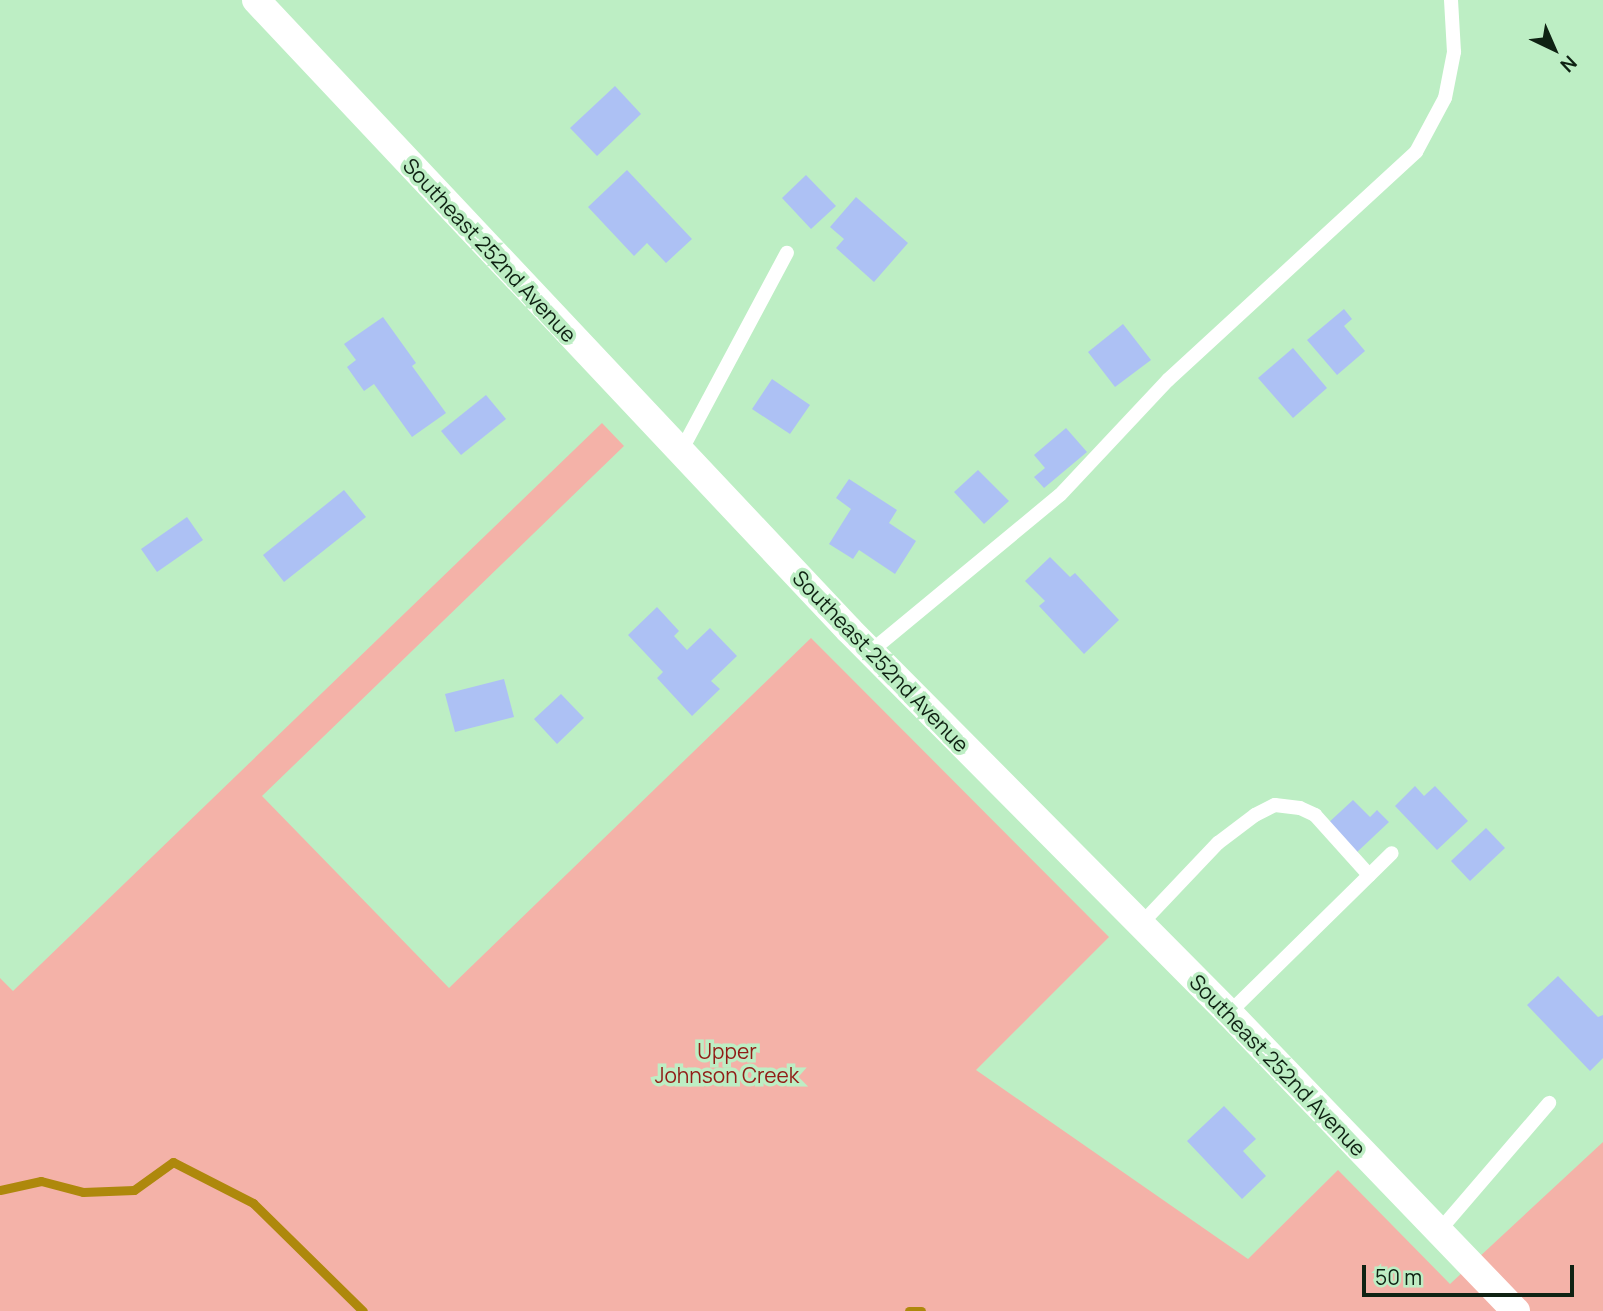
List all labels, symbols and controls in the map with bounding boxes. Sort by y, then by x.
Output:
north arrow [1519,14,1589,84]
text: N [1555,50,1583,78]
street label: Southeast 252nd Avenue [398,153,582,347]
street label: Southeast 252nd Avenue [788,565,974,757]
street label: Southeast 252nd Avenue [1185,969,1371,1161]
park label: Upper Johnson Creek [655,1038,799,1088]
scale bar [1365,1252,1577,1296]
text: 50 m [1375,1263,1422,1291]

